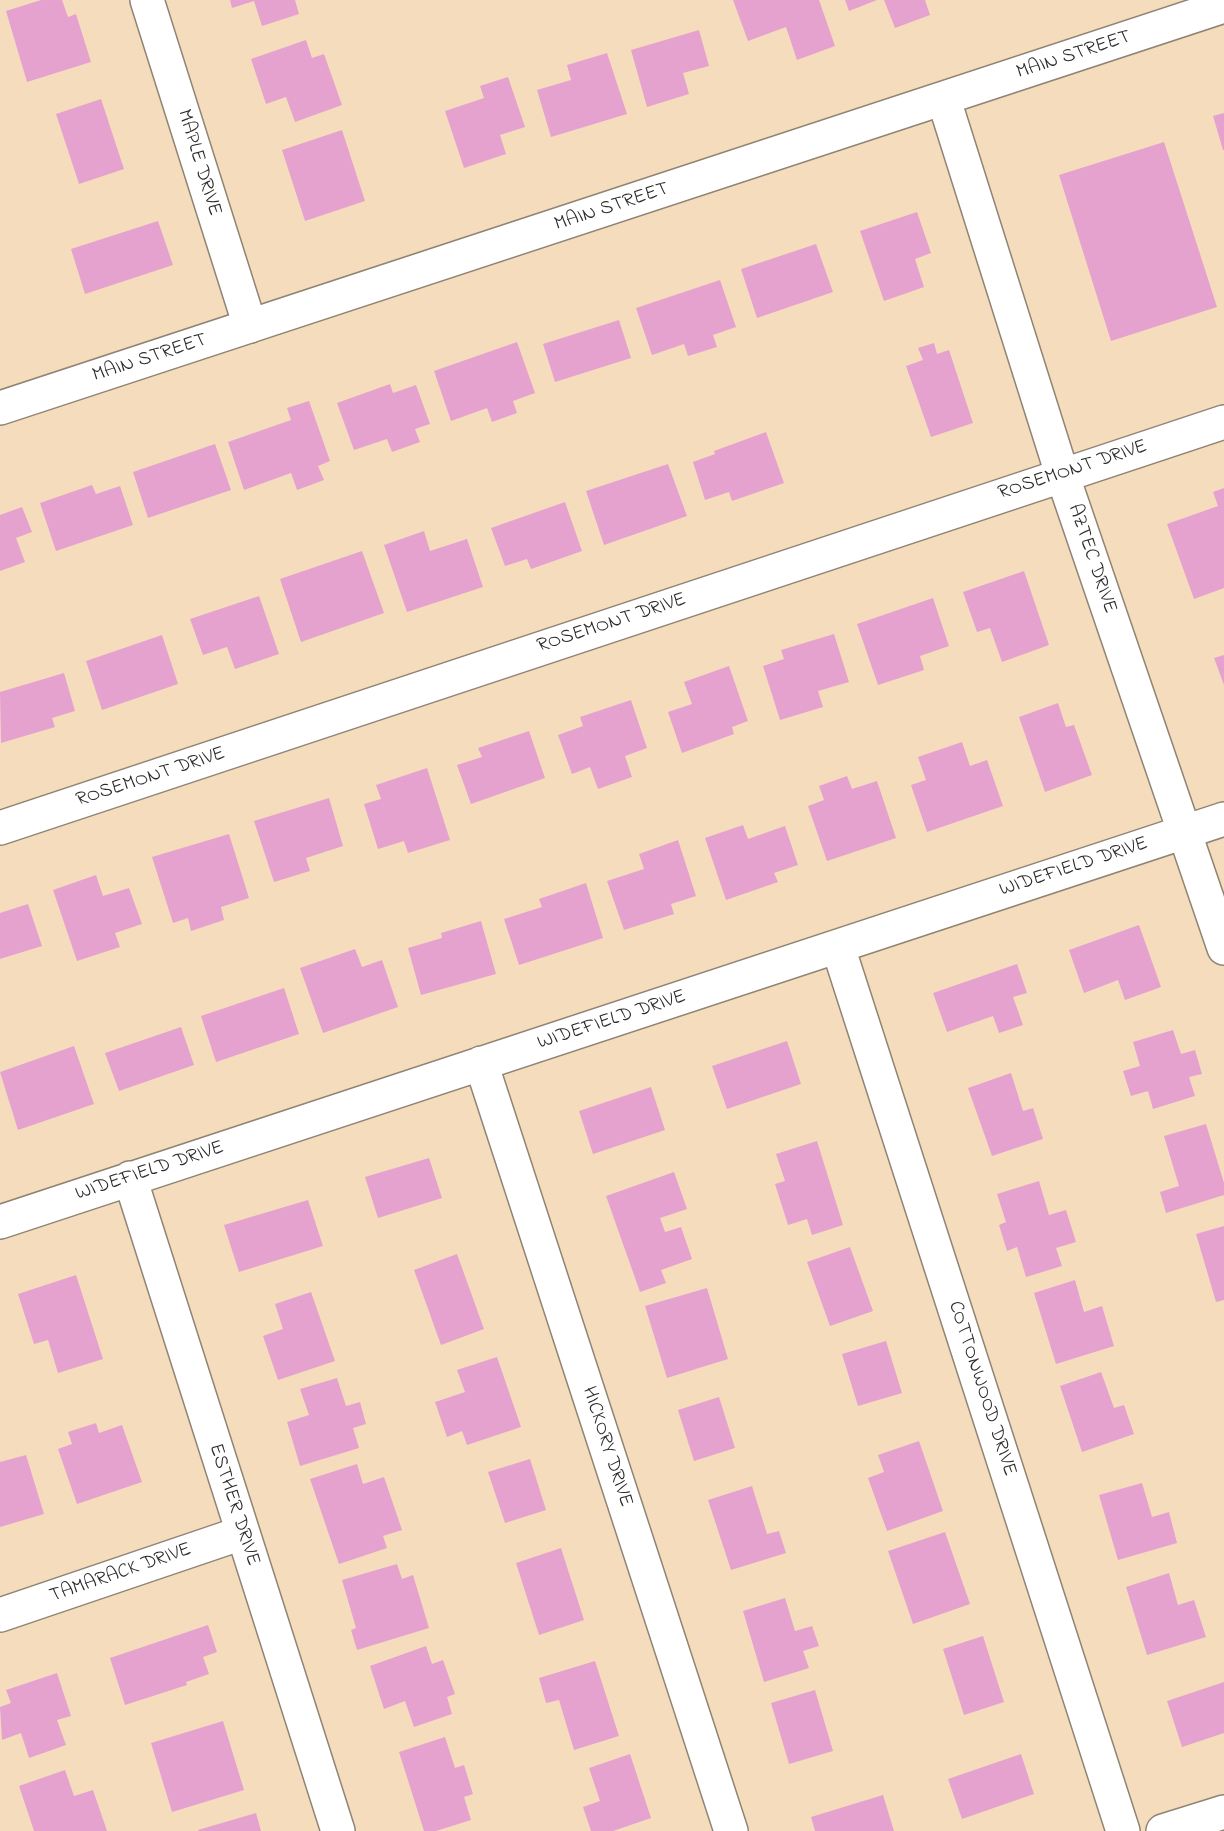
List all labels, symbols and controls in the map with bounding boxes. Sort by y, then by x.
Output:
street label: MAIN STREET [1014,26,1134,86]
street label: MAPLE DRIVE [170,107,226,219]
street label: MAIN STREET [552,178,672,238]
street label: MAIN STREET [90,329,210,389]
street label: ROSEMONT DRIVE [995,436,1151,506]
street label: AZTEC DRIVE [1061,501,1121,617]
street label: ROSEMONT DRIVE [534,589,690,659]
street label: ROSEMONT DRIVE [73,743,229,813]
street label: WIDEFIELD DRIVE [997,833,1151,903]
street label: WIDEFIELD DRIVE [535,986,689,1056]
street label: WIDEFIELD DRIVE [73,1137,227,1207]
street label: COTTONWOOD DRIVE [941,1299,1021,1479]
street label: HICKORY DRIVE [575,1384,637,1510]
street label: ESTHER DRIVE [202,1441,264,1569]
street label: TAMARACK DRIVE [47,1539,195,1609]

